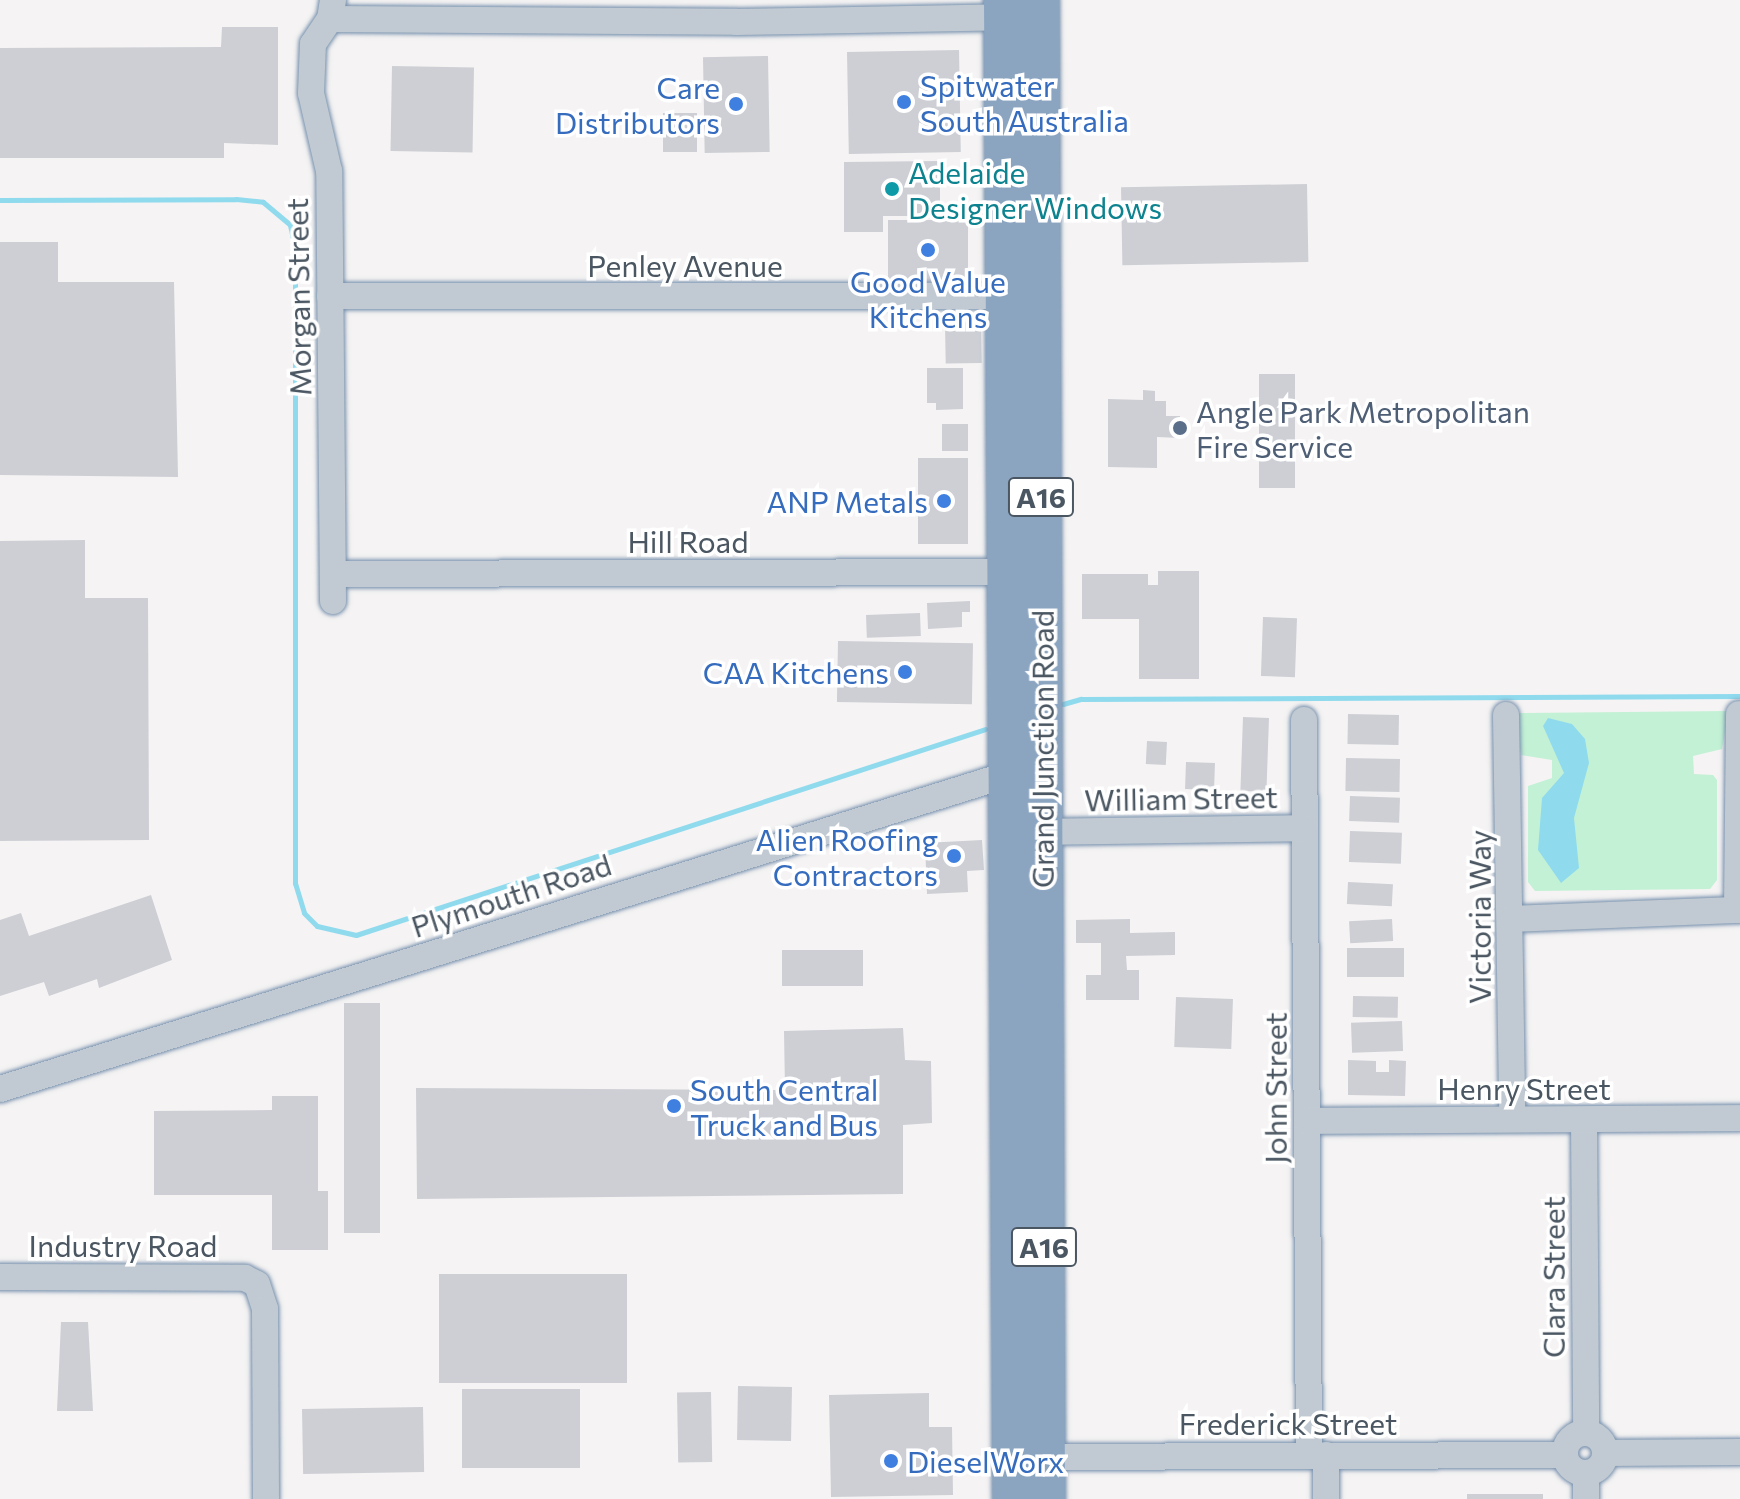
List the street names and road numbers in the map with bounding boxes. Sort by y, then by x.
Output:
street label: Morgan Street [278,198,318,396]
street label: Penley Avenue [587,247,783,283]
road number: A16 [1007,473,1075,521]
street label: Hill Road [627,523,749,559]
street label: Grand Junction Road [1024,610,1060,888]
street label: William Street [1084,778,1278,818]
street label: Victoria Way [1461,830,1497,1004]
street label: Plymouth Road [406,846,616,944]
street label: John Street [1257,1012,1293,1164]
street label: Henry Street [1437,1070,1611,1106]
street label: Clara Street [1535,1196,1571,1358]
road number: A16 [1010,1223,1078,1271]
street label: Industry Road [29,1227,217,1263]
street label: Frederick Street [1179,1405,1397,1441]

